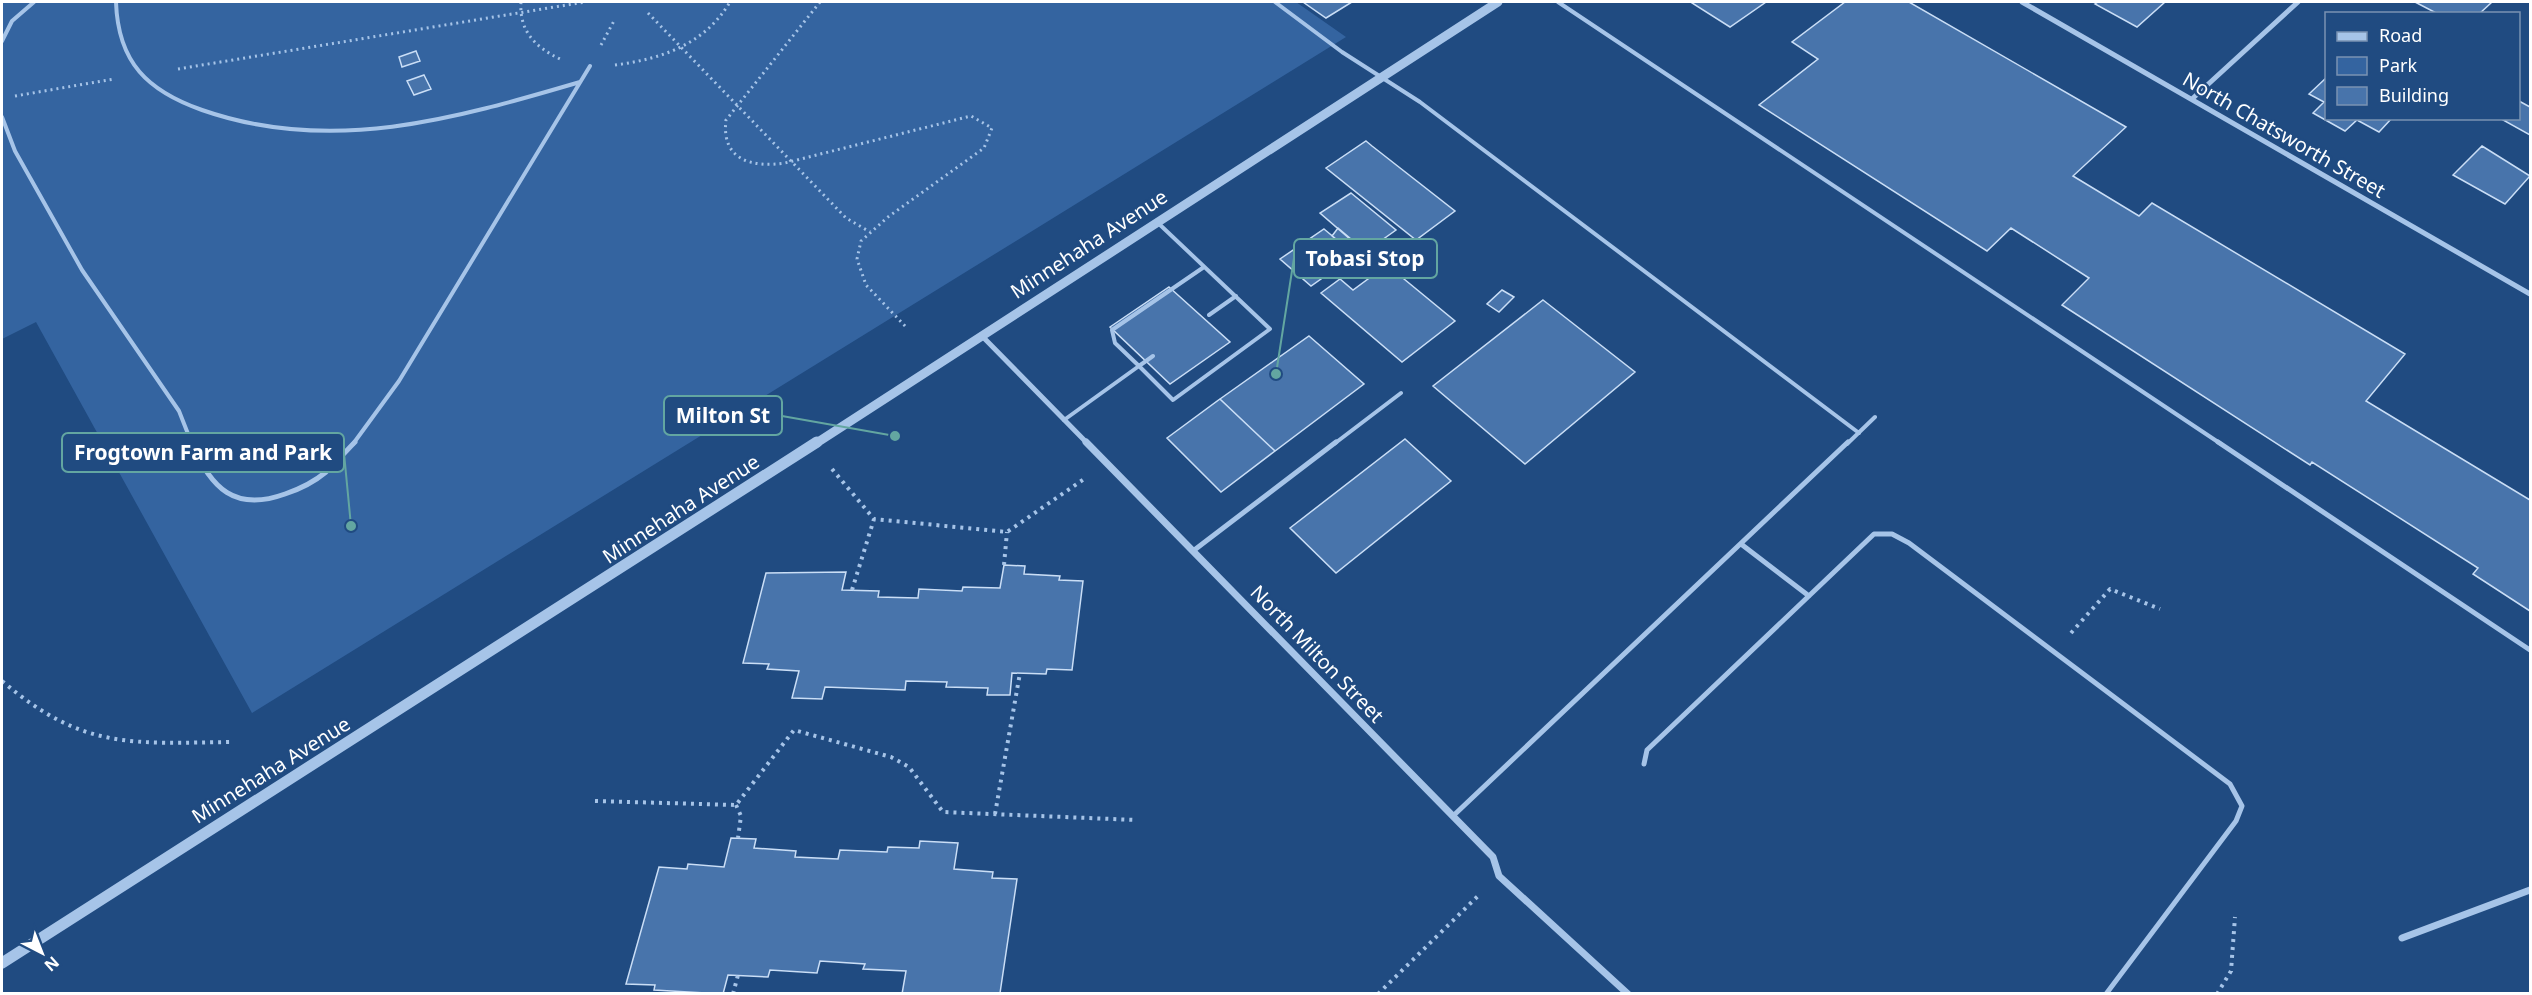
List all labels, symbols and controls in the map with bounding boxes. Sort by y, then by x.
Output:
legend [2325,12,2520,120]
text: Road [2379,23,2422,47]
text: Park [2379,53,2417,77]
street label: North Chatsworth Street [2178,65,2391,204]
text: Building [2379,83,2449,107]
street label: Minnehaha Avenue [1005,183,1172,304]
callout: Tobasi Stop [1294,239,1437,278]
text: Tobasi Stop [1306,244,1425,272]
callout: Milton St [664,396,782,435]
text: Milton St [676,401,770,429]
callout: Frogtown Farm and Park [62,433,344,472]
text: Frogtown Farm and Park [74,438,333,466]
street label: Minnehaha Avenue [597,448,764,569]
street label: North Milton Street [1245,579,1390,728]
street label: Minnehaha Avenue [186,710,355,829]
north arrow [12,923,72,983]
text: N [40,952,64,977]

